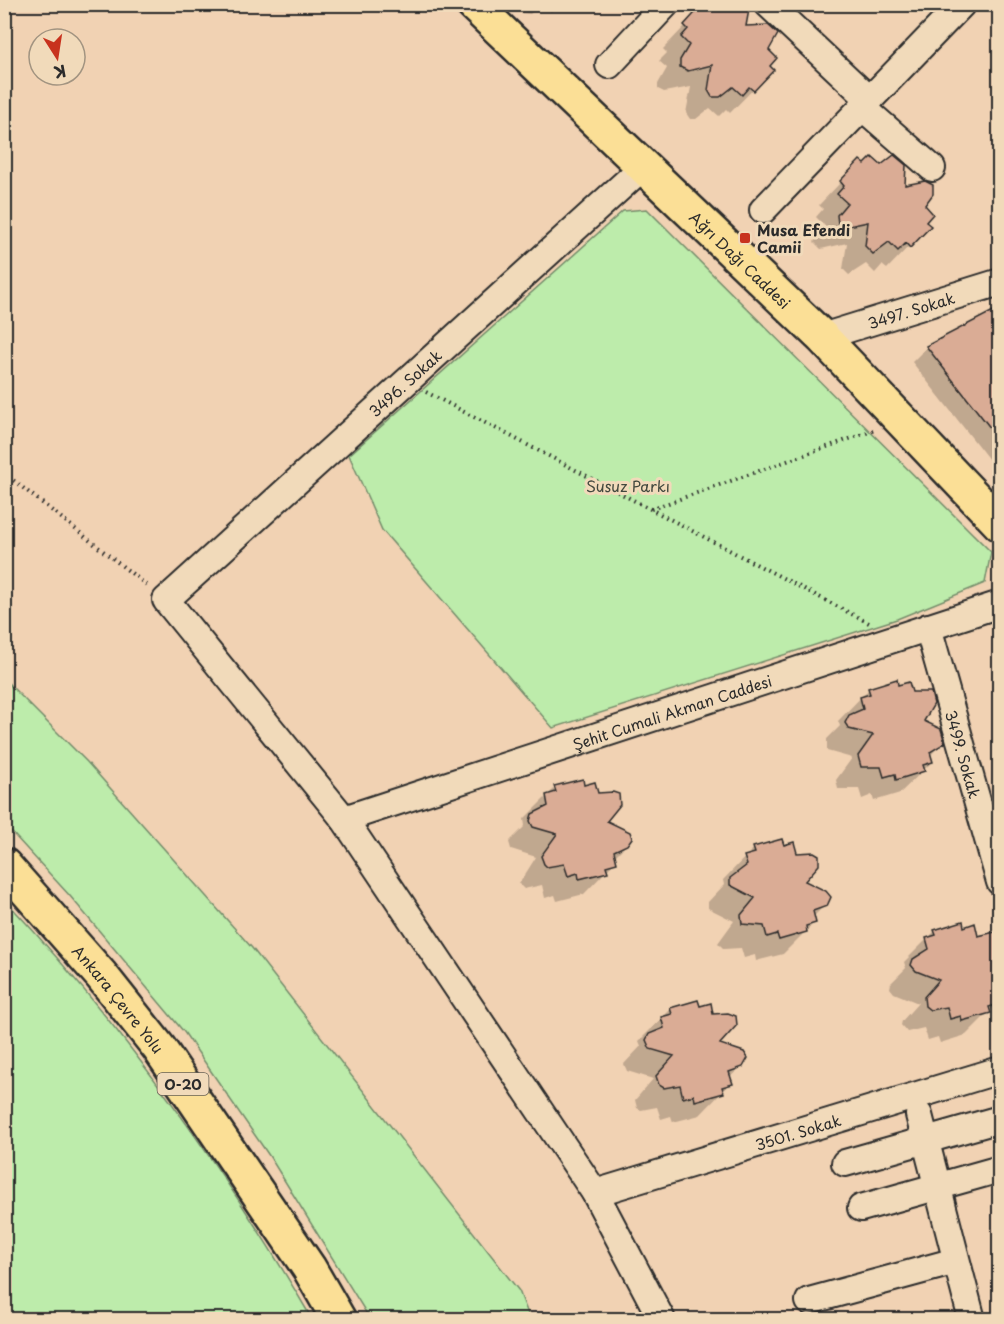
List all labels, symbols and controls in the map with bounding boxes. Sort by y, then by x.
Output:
north arrow [27,27,87,87]
text: K [52,60,69,86]
street label: Ağrı Dağı Caddesi [685,205,796,313]
place label: Musa Efendi Camii [757,218,850,258]
marker: Musa Efendi Camii [738,231,752,245]
street label: 3497. Sokak [864,285,958,334]
street label: 3496. Sokak [363,344,447,422]
park label: Susuz Parkı [586,474,670,497]
street label: Şehit Cumali Akman Caddesi [569,668,775,755]
street label: 3499. Sokak [940,707,987,801]
street label: Ankara Çevre Yolu [68,939,170,1057]
road number: O-20 [158,1073,208,1095]
street label: 3501. Sokak [752,1107,844,1155]

